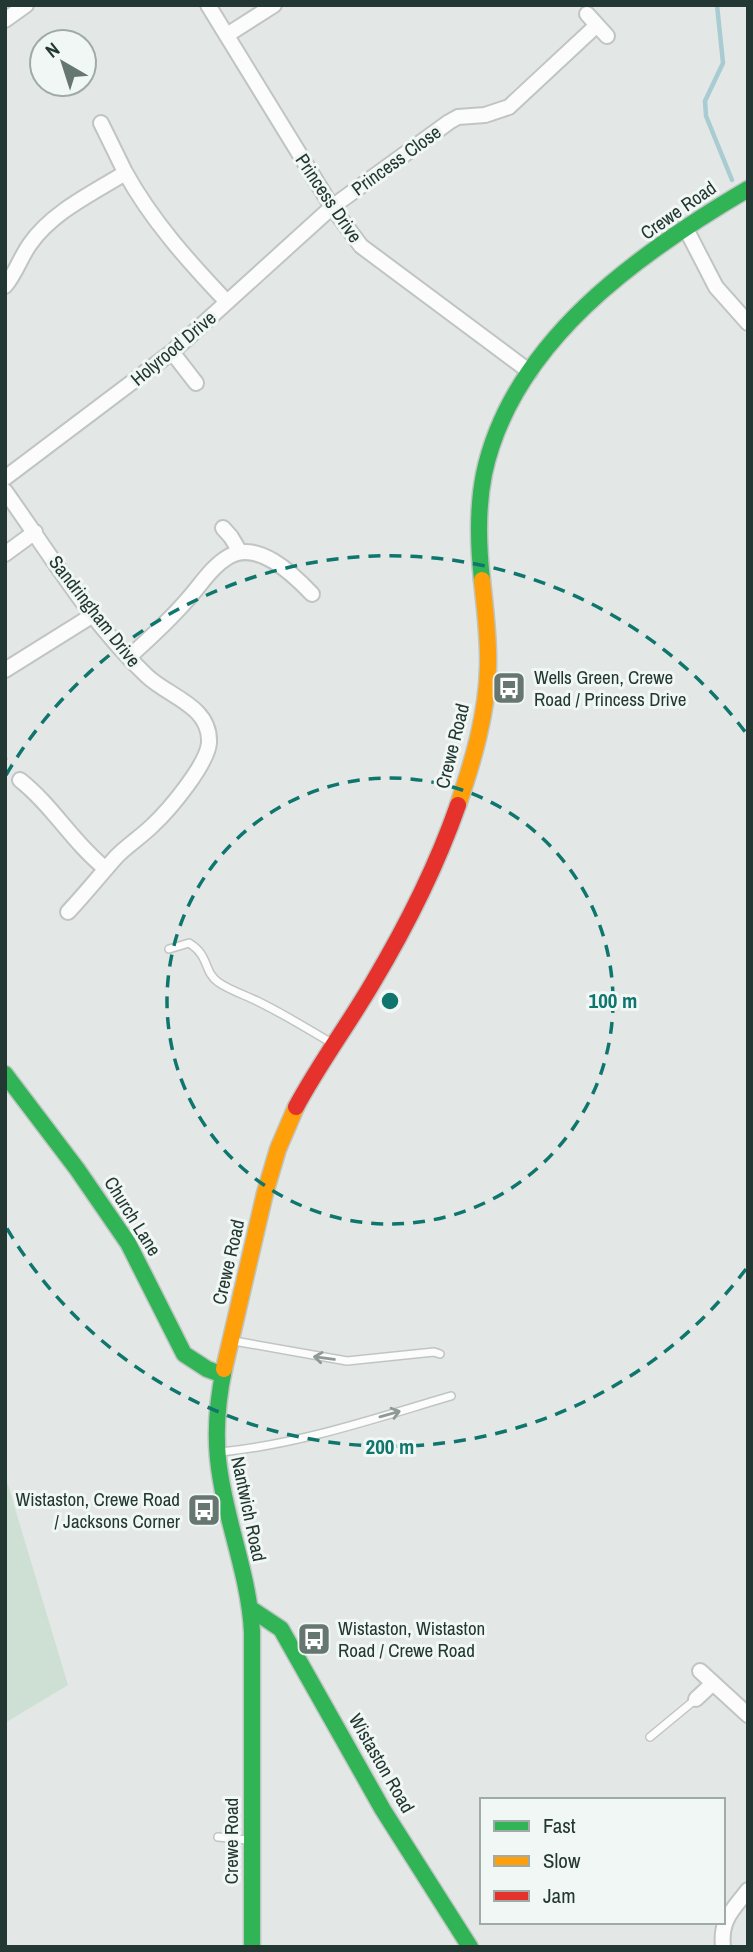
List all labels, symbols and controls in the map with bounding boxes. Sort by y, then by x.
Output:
north arrow [28,28,98,98]
text: N [40,36,65,63]
street label: Princess Close [346,119,446,201]
street label: Princess Drive [290,148,368,248]
street label: Crewe Road [635,175,721,245]
street label: Holyrood Drive [125,305,221,391]
street label: Sandringham Drive [43,550,147,672]
place label: Wells Green, Crewe Road / Princess Drive [534,664,686,712]
bus stop icon: Wells Green, Crewe Road / Princess Drive [490,669,528,707]
street label: Crewe Road [429,701,475,791]
text: 100 m [589,986,637,1015]
centre of rings [378,989,402,1013]
street label: Church Lane [98,1171,168,1261]
street label: Crewe Road [206,1217,250,1307]
one-way arrow [313,1351,336,1364]
one-way arrow [379,1406,401,1419]
text: 200 m [366,1432,414,1461]
street label: Nantwich Road [225,1454,273,1564]
place label: Wistaston, Crewe Road / Jacksons Corner [15,1486,181,1534]
bus stop icon: Wistaston, Crewe Road / Jacksons Corner [185,1491,223,1529]
place label: Wistaston, Wistaston Road / Crewe Road [338,1615,485,1663]
bus stop icon: Wistaston, Wistaston Road / Crewe Road [295,1620,333,1658]
street label: Wistaston Road [343,1708,421,1818]
street label: Crewe Road [218,1798,244,1884]
legend [480,1798,725,1924]
text: Fast [543,1811,576,1840]
text: Slow [543,1846,581,1875]
text: Jam [543,1881,576,1910]

